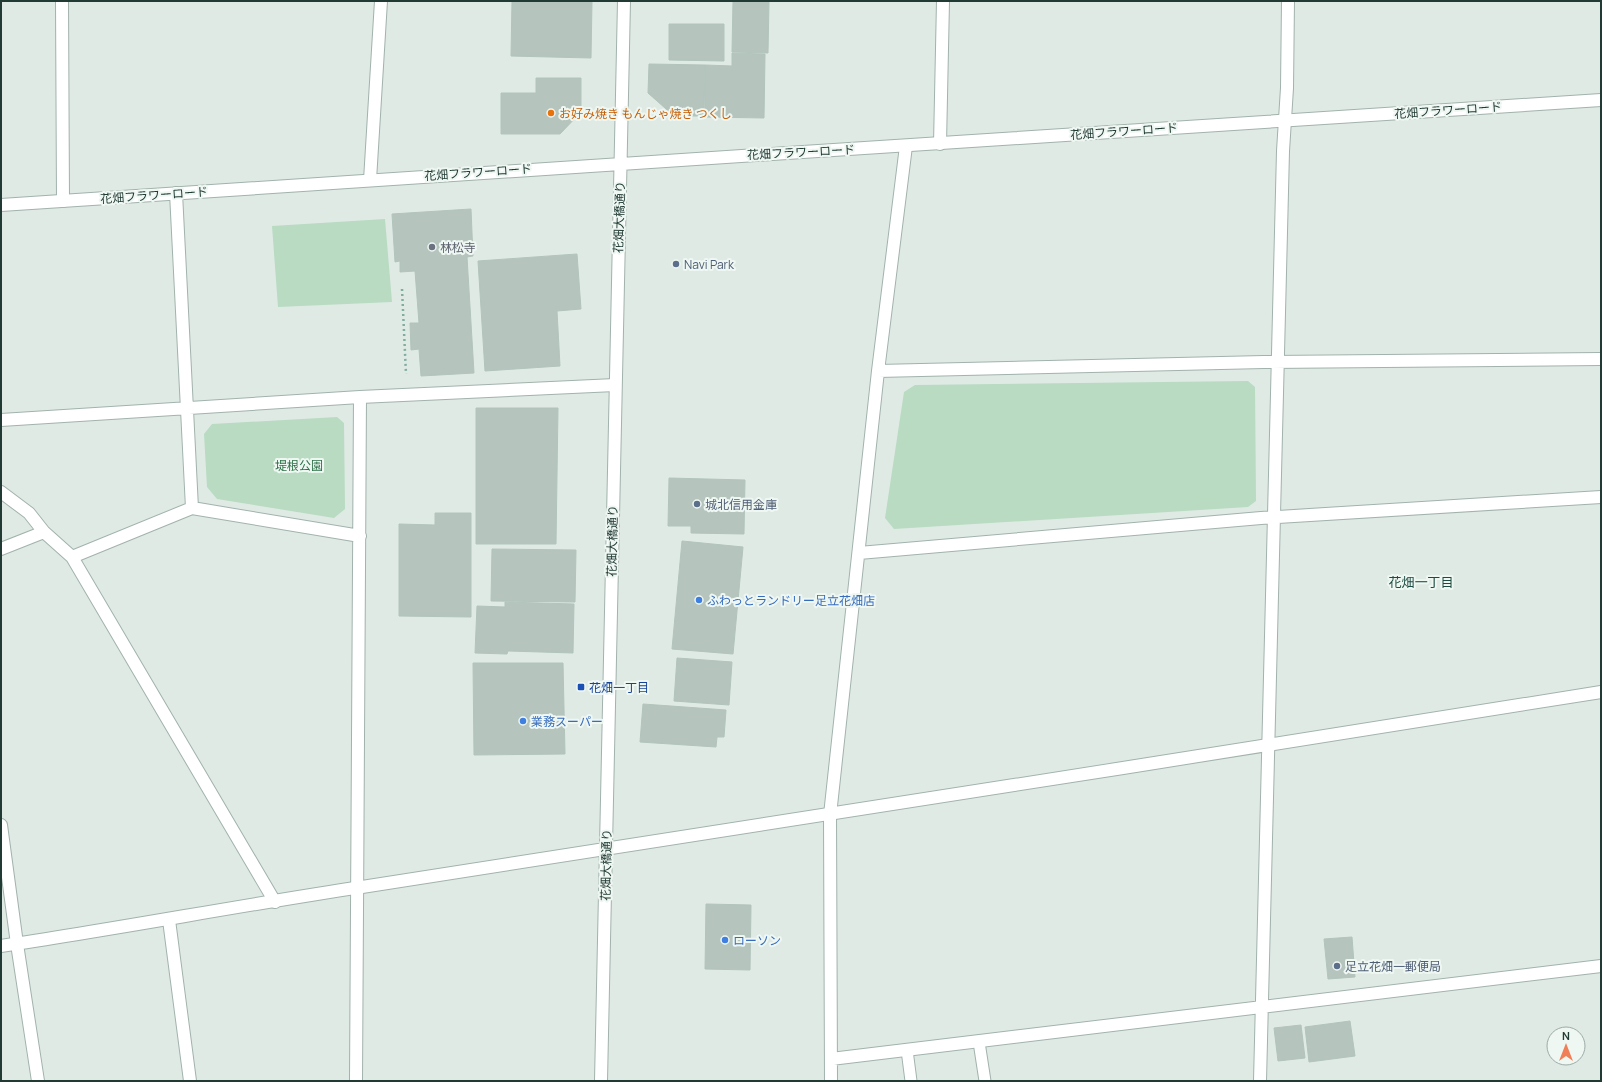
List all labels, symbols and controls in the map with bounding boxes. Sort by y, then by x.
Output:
street label: 花畑フラワーロード [1394,98,1502,122]
place label: お好み焼き もんじゃ焼き つくし [559,105,732,122]
marker: お好み焼き もんじゃ焼き つくし [546,108,556,118]
street label: 花畑フラワーロード [1070,119,1178,143]
street label: 花畑フラワーロード [747,141,855,163]
street label: 花畑フラワーロード [424,160,532,184]
street label: 花畑大橋通り [609,181,629,253]
street label: 花畑フラワーロード [100,183,208,207]
place label: 林松寺 [440,239,476,256]
marker: 林松寺 [427,242,437,252]
place label: Navi Park [684,256,735,273]
marker: Navi Park [671,259,681,269]
park label: 堤根公園 [275,457,323,474]
place label: 城北信用金庫 [705,496,777,513]
marker: 城北信用金庫 [692,499,702,509]
street label: 花畑大橋通り [603,505,621,577]
district label: 花畑一丁目 [1388,573,1454,591]
place label: ふわっとランドリー足立花畑店 [707,592,875,609]
marker: ふわっとランドリー足立花畑店 [694,595,704,605]
place label: 花畑一丁目 [589,679,649,696]
marker: 花畑一丁目 [576,682,586,692]
place label: 業務スーパー [531,713,603,730]
marker: 業務スーパー [518,716,528,726]
street label: 花畑大橋通り [597,829,615,901]
place label: ローソン [733,932,781,949]
marker: ローソン [720,935,730,945]
place label: 足立花畑一郵便局 [1345,958,1441,975]
marker: 足立花畑一郵便局 [1332,961,1342,971]
north arrow [1546,1026,1586,1066]
text: N [1562,1028,1570,1043]

